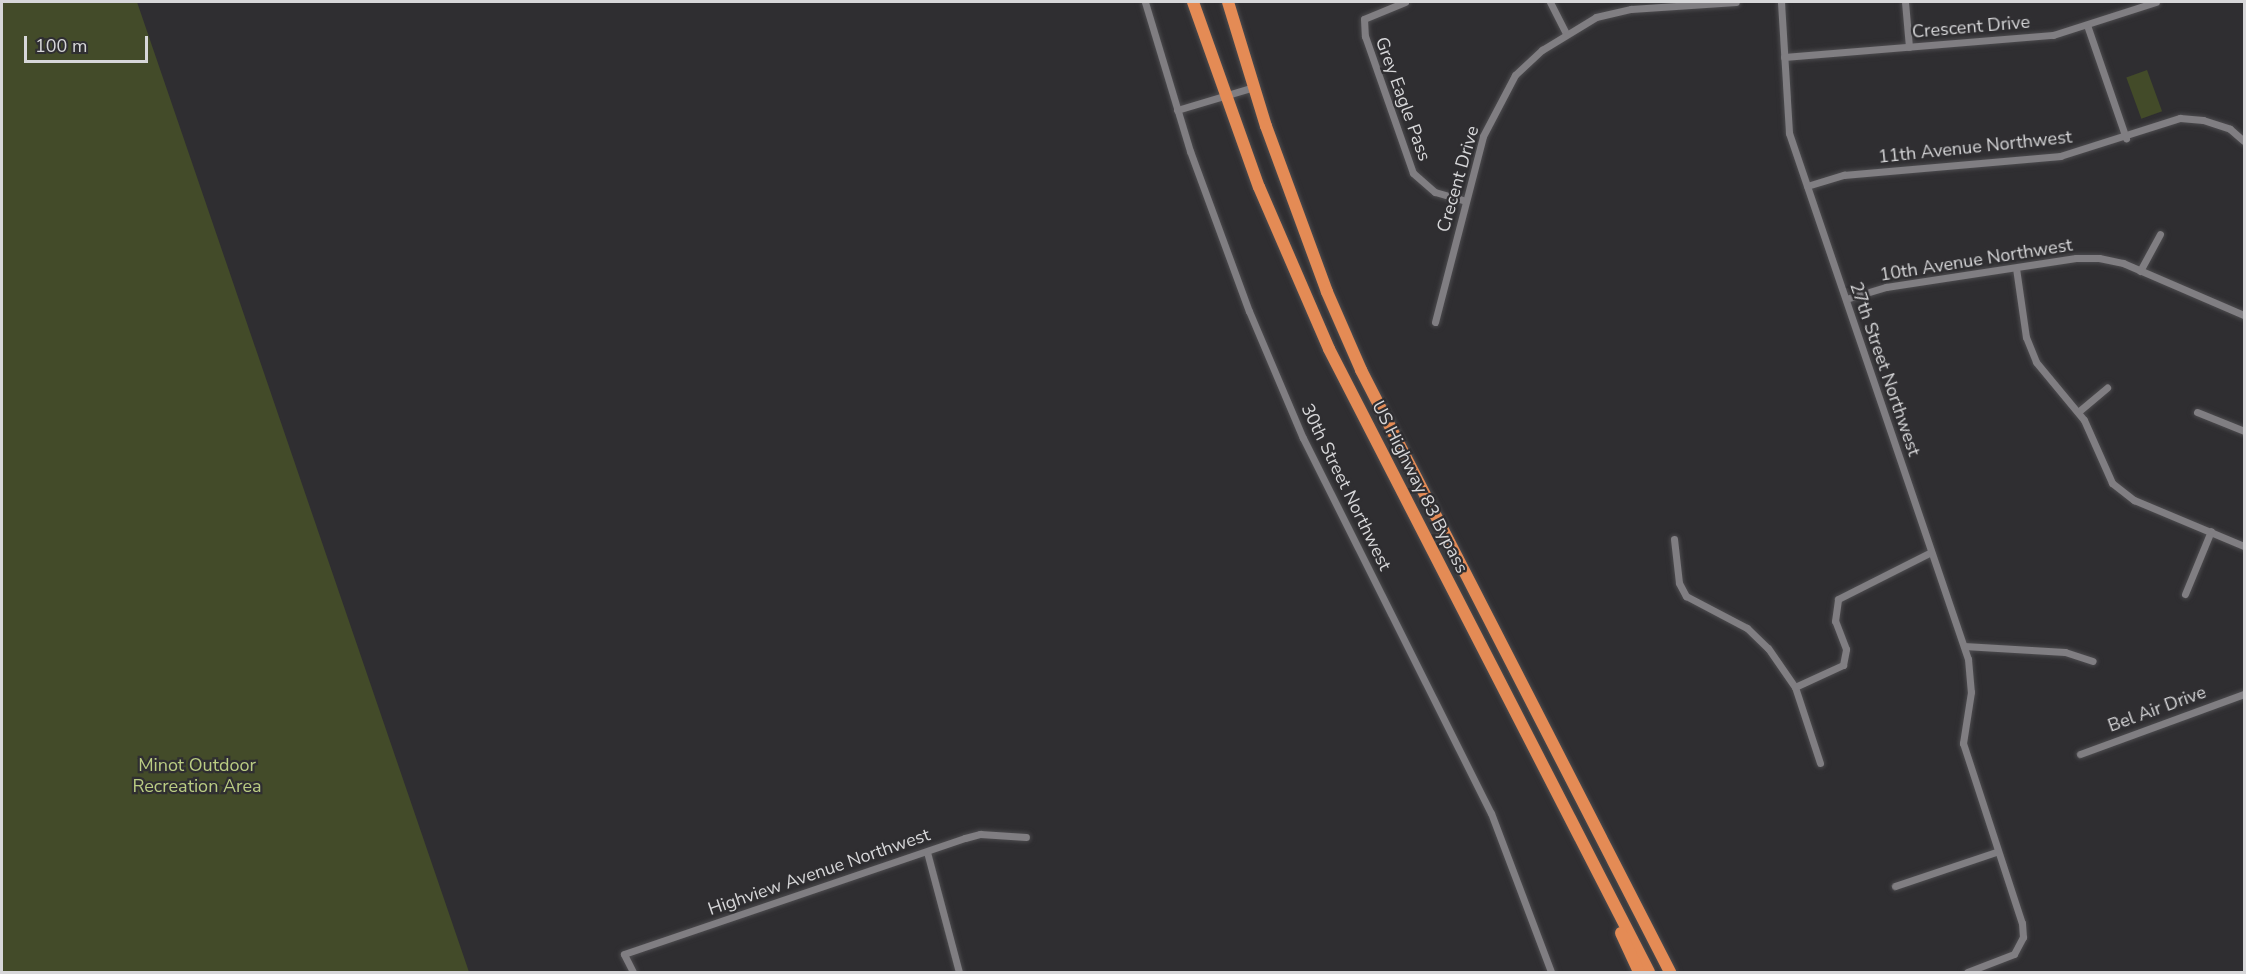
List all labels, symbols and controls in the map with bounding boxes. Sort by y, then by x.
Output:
street label: Crescent Drive [1911,11,2031,43]
scale bar [27,24,152,62]
text: 100 m [35,34,87,58]
street label: Grey Eagle Pass [1371,34,1435,164]
street label: Crecent Drive [1433,123,1483,235]
street label: 11th Avenue Northwest [1877,126,2073,168]
street label: 10th Avenue Northwest [1878,234,2074,286]
street label: 27th Street Northwest [1845,279,1925,459]
street label: US Highway 83 Bypass [1367,397,1473,577]
street label: 30th Street Northwest [1296,400,1396,574]
street label: Bel Air Drive [2105,681,2209,737]
park label: Minot Outdoor Recreation Area [132,755,262,798]
street label: Highview Avenue Northwest [705,824,933,920]

